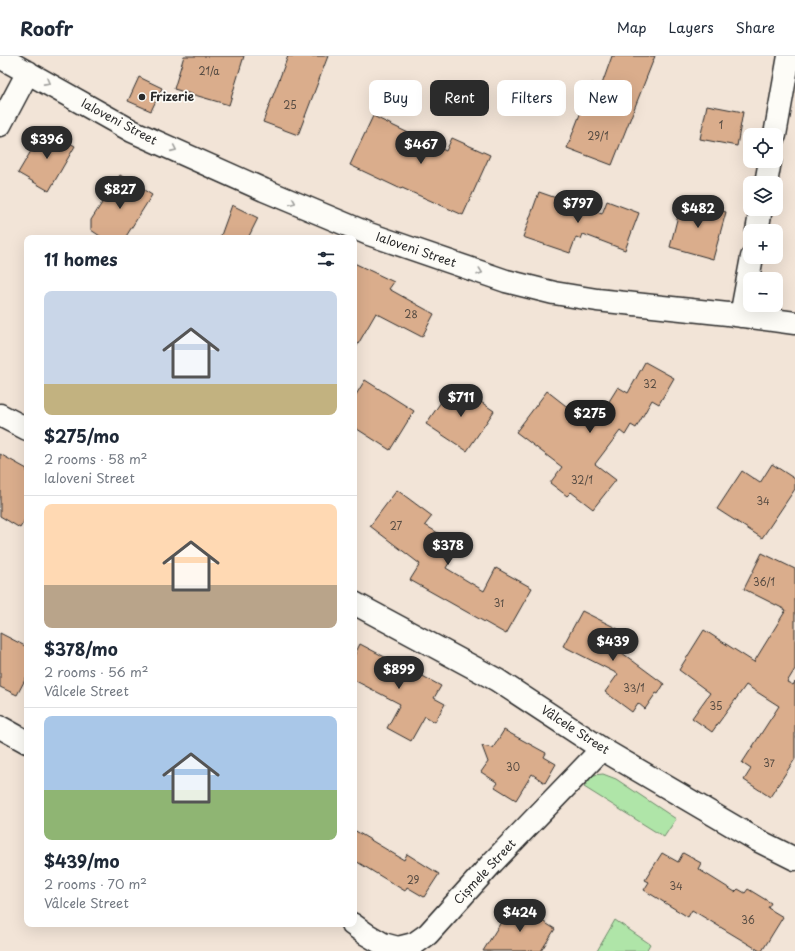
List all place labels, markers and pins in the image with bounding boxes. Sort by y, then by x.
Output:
place label: Frizerie [150,87,195,105]
marker: Frizerie [137,92,147,102]
pin: $396 [23,126,71,160]
pin: $467 [397,131,445,165]
pin: $827 [96,176,144,210]
pin: $797 [554,190,602,224]
pin: $482 [674,195,722,229]
pin: $711 [437,384,485,418]
pin: $275 [566,400,614,434]
pin: $378 [424,532,472,566]
pin: $439 [589,628,637,662]
pin: $899 [375,656,423,690]
pin: $424 [496,899,544,933]

